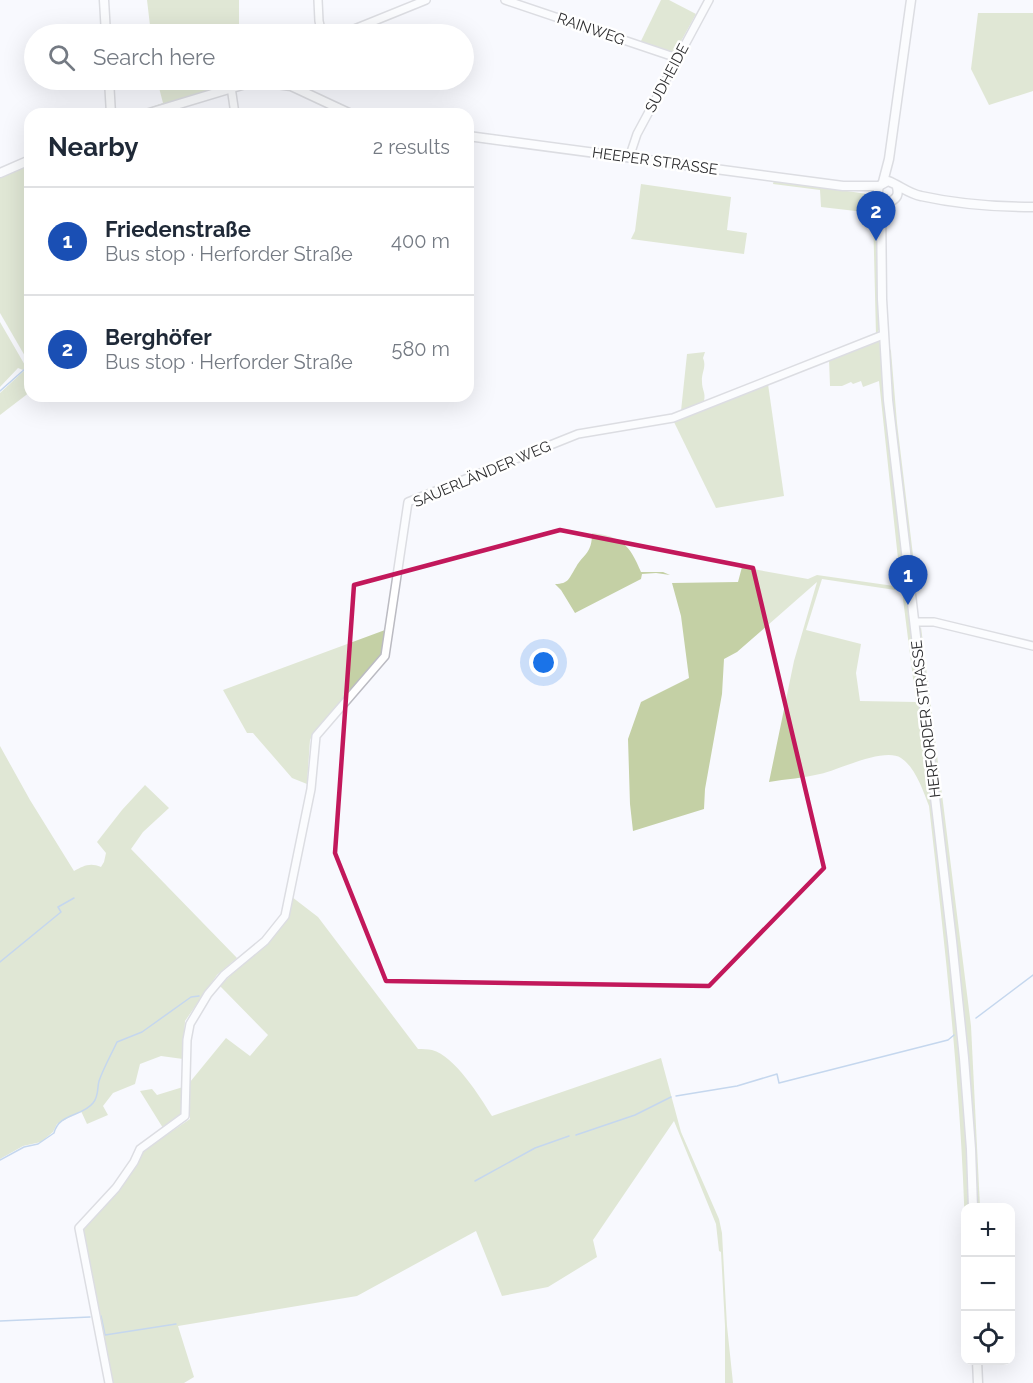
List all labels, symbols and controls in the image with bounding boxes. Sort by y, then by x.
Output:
street label: RAINWEG [555,9,627,49]
search box [24,24,474,90]
icon: search [45,41,78,74]
street label: SUDHEIDE [641,41,693,115]
text: Search here [93,44,215,70]
text: Nearby [48,132,138,162]
text: 2 results [373,135,450,159]
street label: HEEPER STRASSE [591,143,719,179]
pin: 2 [856,192,896,241]
text: Friedenstraße [105,216,251,242]
text: 1 [63,229,72,253]
text: 400 m [391,229,450,253]
text: Bus stop · Herforder Straße [105,242,353,266]
text: Berghöfer [105,324,212,350]
text: 2 [62,337,73,361]
text: 580 m [392,337,450,361]
text: Bus stop · Herforder Straße [105,350,353,374]
street label: SAUERLÄNDER WEG [410,436,553,511]
pin: 1 [888,556,928,605]
street label: HERFORDER STRASSE [907,639,945,799]
your location [529,648,558,677]
map controls [961,1203,1015,1365]
button: + [961,1203,1015,1257]
button: − [961,1257,1015,1311]
button: locate [961,1311,1015,1365]

